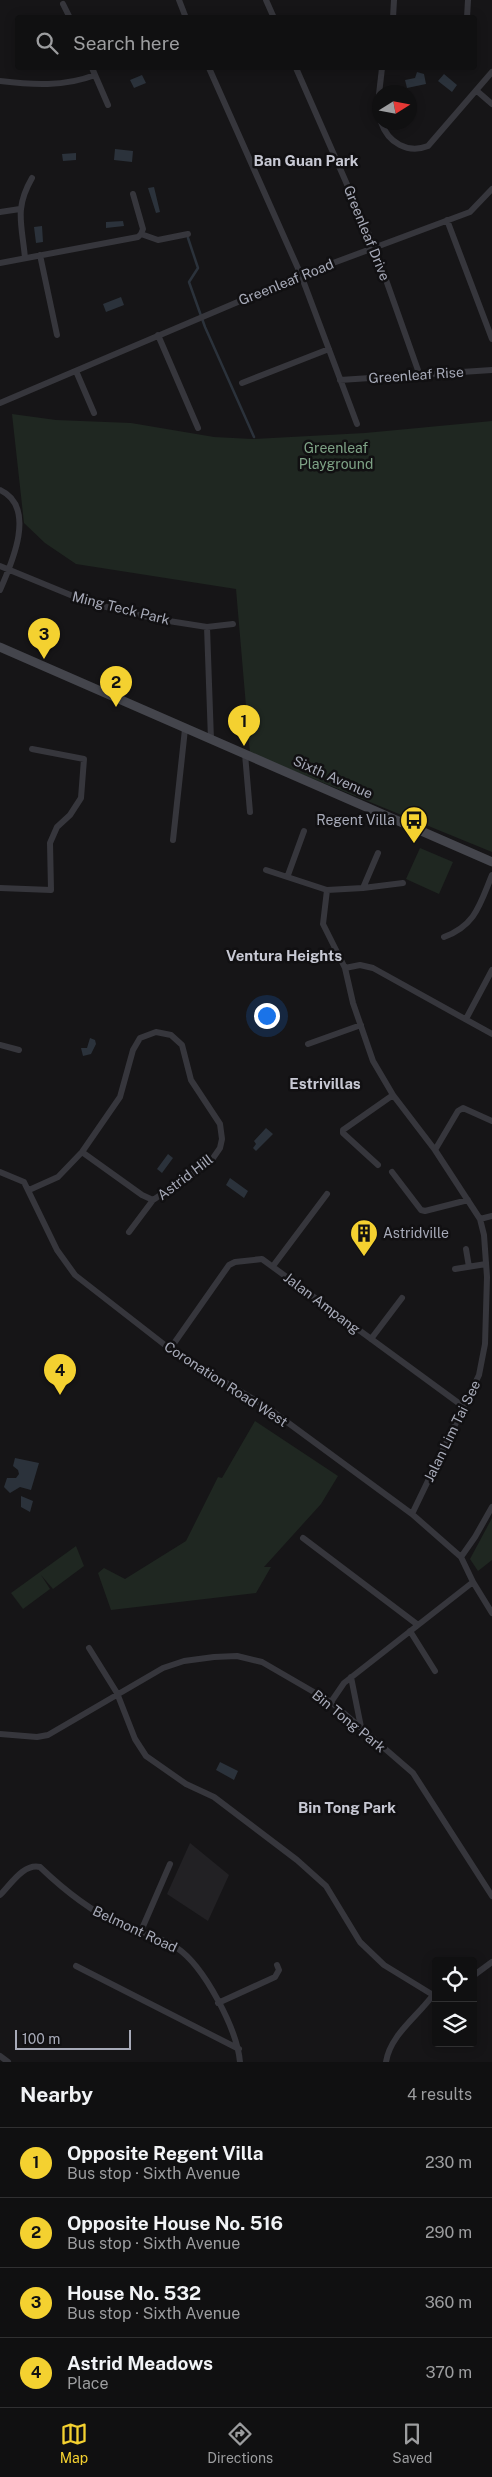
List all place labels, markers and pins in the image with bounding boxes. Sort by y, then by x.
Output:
pin: 3 [28,618,60,659]
pin: 2 [100,666,132,707]
pin: 1 [228,705,260,746]
bus stop icon: Regent Villa [399,805,429,844]
place label: Regent Villa [316,812,395,828]
building icon: Astridville [349,1218,379,1257]
place label: Astridville [383,1225,449,1241]
pin: 4 [44,1354,76,1395]

